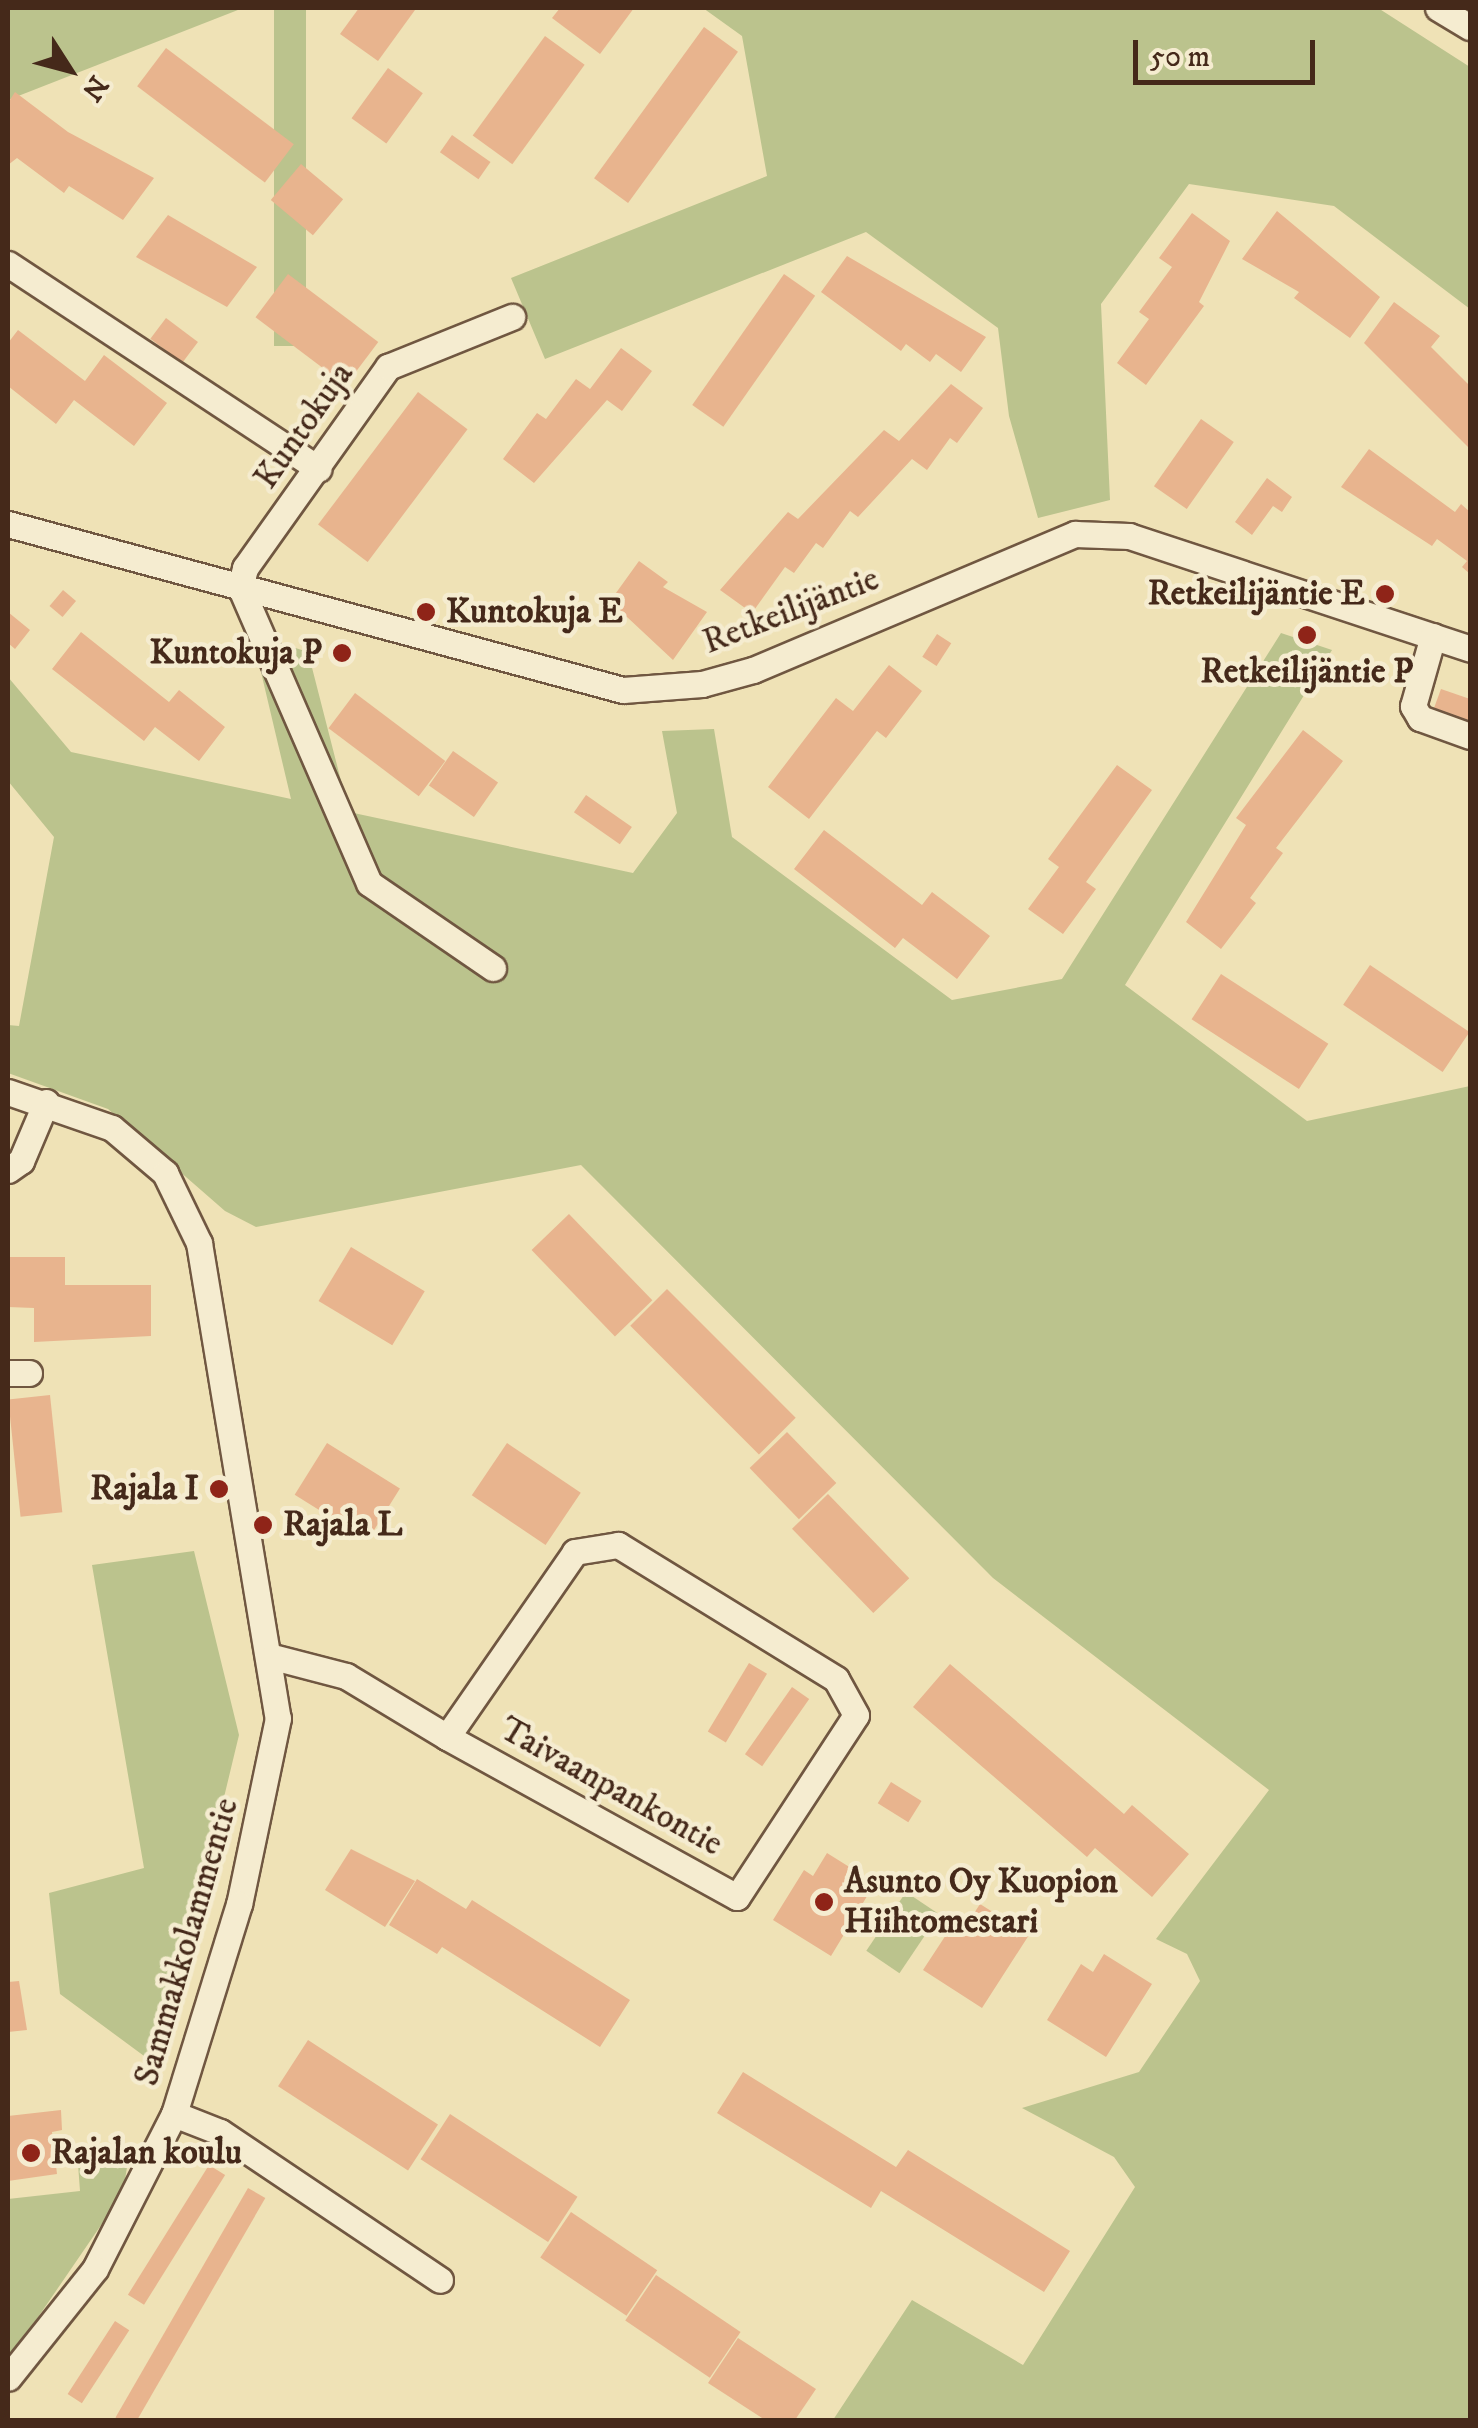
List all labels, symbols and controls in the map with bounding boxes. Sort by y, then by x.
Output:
north arrow [20,20,120,120]
scale bar [1138,20,1320,82]
text: 50 m [1150,39,1210,76]
text: N [74,68,116,108]
street label: Kuntokuja [245,355,363,497]
street label: Retkeilijäntie [697,558,885,664]
place label: Retkeilijäntie E [1148,573,1365,615]
marker: Retkeilijäntie E [1374,583,1396,605]
place label: Kuntokuja E [446,591,623,633]
marker: Kuntokuja E [415,601,437,623]
marker: Retkeilijäntie P [1296,624,1318,646]
place label: Kuntokuja P [149,632,322,674]
marker: Kuntokuja P [331,642,353,664]
place label: Retkeilijäntie P [1201,651,1413,693]
place label: Rajala I [90,1468,199,1510]
marker: Rajala I [208,1478,230,1500]
place label: Rajala L [283,1504,403,1546]
marker: Rajala L [252,1514,274,1536]
street label: Taivaanpankontie [492,1708,730,1866]
street label: Sammakkolammentie [126,1793,248,2091]
place label: Asunto Oy Kuopion Hiihtomestari [844,1861,1118,1943]
marker: Asunto Oy Kuopion Hiihtomestari [813,1891,835,1913]
place label: Rajalan koulu [51,2132,242,2174]
marker: Rajalan koulu [20,2142,42,2164]

